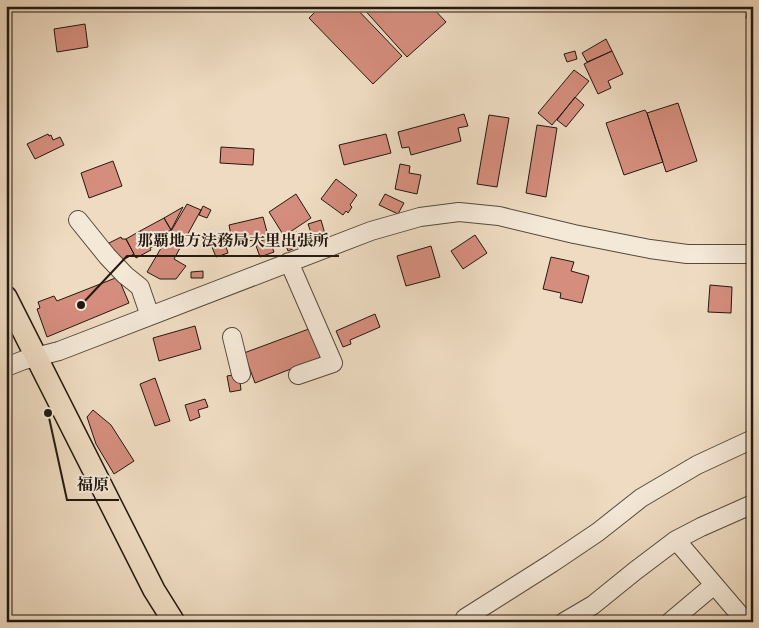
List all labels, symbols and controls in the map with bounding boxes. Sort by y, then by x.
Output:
callout: 那覇地方法務局大里出張所 [127,225,339,256]
text: 那覇地方法務局大里出張所 [137,230,329,252]
callout: 福原 [67,469,119,500]
text: 福原 [76,474,109,496]

